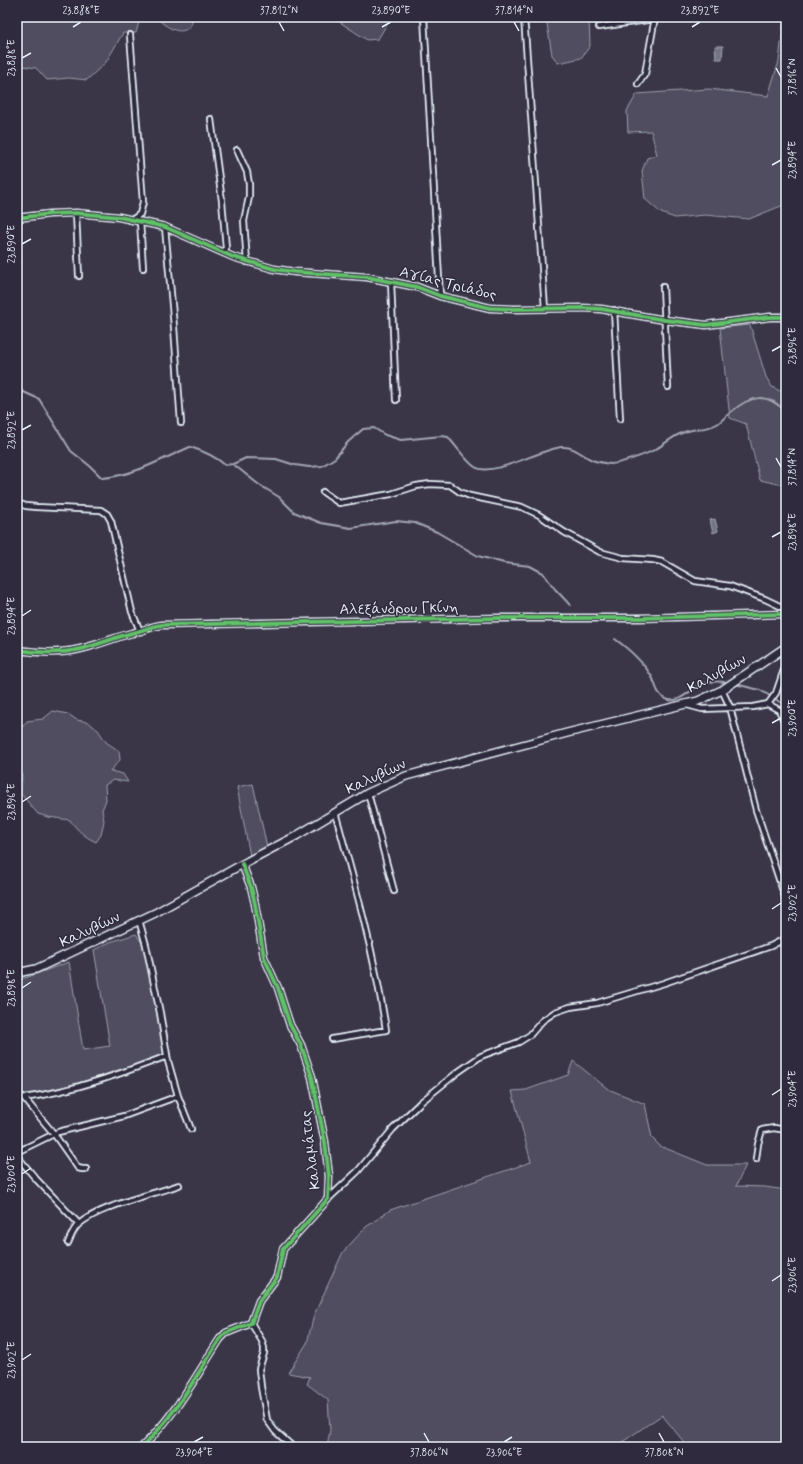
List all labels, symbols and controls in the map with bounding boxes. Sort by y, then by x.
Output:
text: 23.888°E [62,4,100,18]
text: 37.812°N [260,4,298,18]
text: 23.890°E [372,4,410,18]
text: 37.814°N [495,4,533,18]
text: 23.892°E [681,4,719,18]
text: 23.888°E [5,39,19,77]
text: 37.816°N [786,58,800,95]
text: 23.894°E [786,141,800,179]
text: 23.890°E [5,225,19,263]
street label: Αγίας Τριάδος [397,262,499,306]
text: 23.896°E [786,327,800,365]
text: 23.892°E [5,411,19,449]
text: 37.814°N [786,448,800,486]
text: 23.898°E [786,513,800,551]
text: 23.894°E [5,597,19,635]
street label: Αλεξάνδρου Γκίνη [339,598,459,620]
street label: Καλυβίων [684,649,750,698]
text: 23.900°E [786,699,800,737]
street label: Καλυβίων [343,754,410,800]
text: 23.896°E [5,783,19,821]
text: 23.902°E [786,884,800,922]
street label: Καλυβίων [57,907,124,953]
text: 23.898°E [5,969,19,1007]
text: 23.904°E [786,1070,800,1108]
street label: Καλαμάτας [296,1109,326,1191]
text: 23.900°E [5,1155,19,1193]
text: 23.906°E [786,1257,800,1293]
text: 23.902°E [5,1341,19,1379]
text: 23.904°E [175,1446,213,1460]
text: 37.806°N [410,1446,448,1460]
text: 23.906°E [486,1446,522,1460]
text: 37.808°N [645,1446,684,1460]

